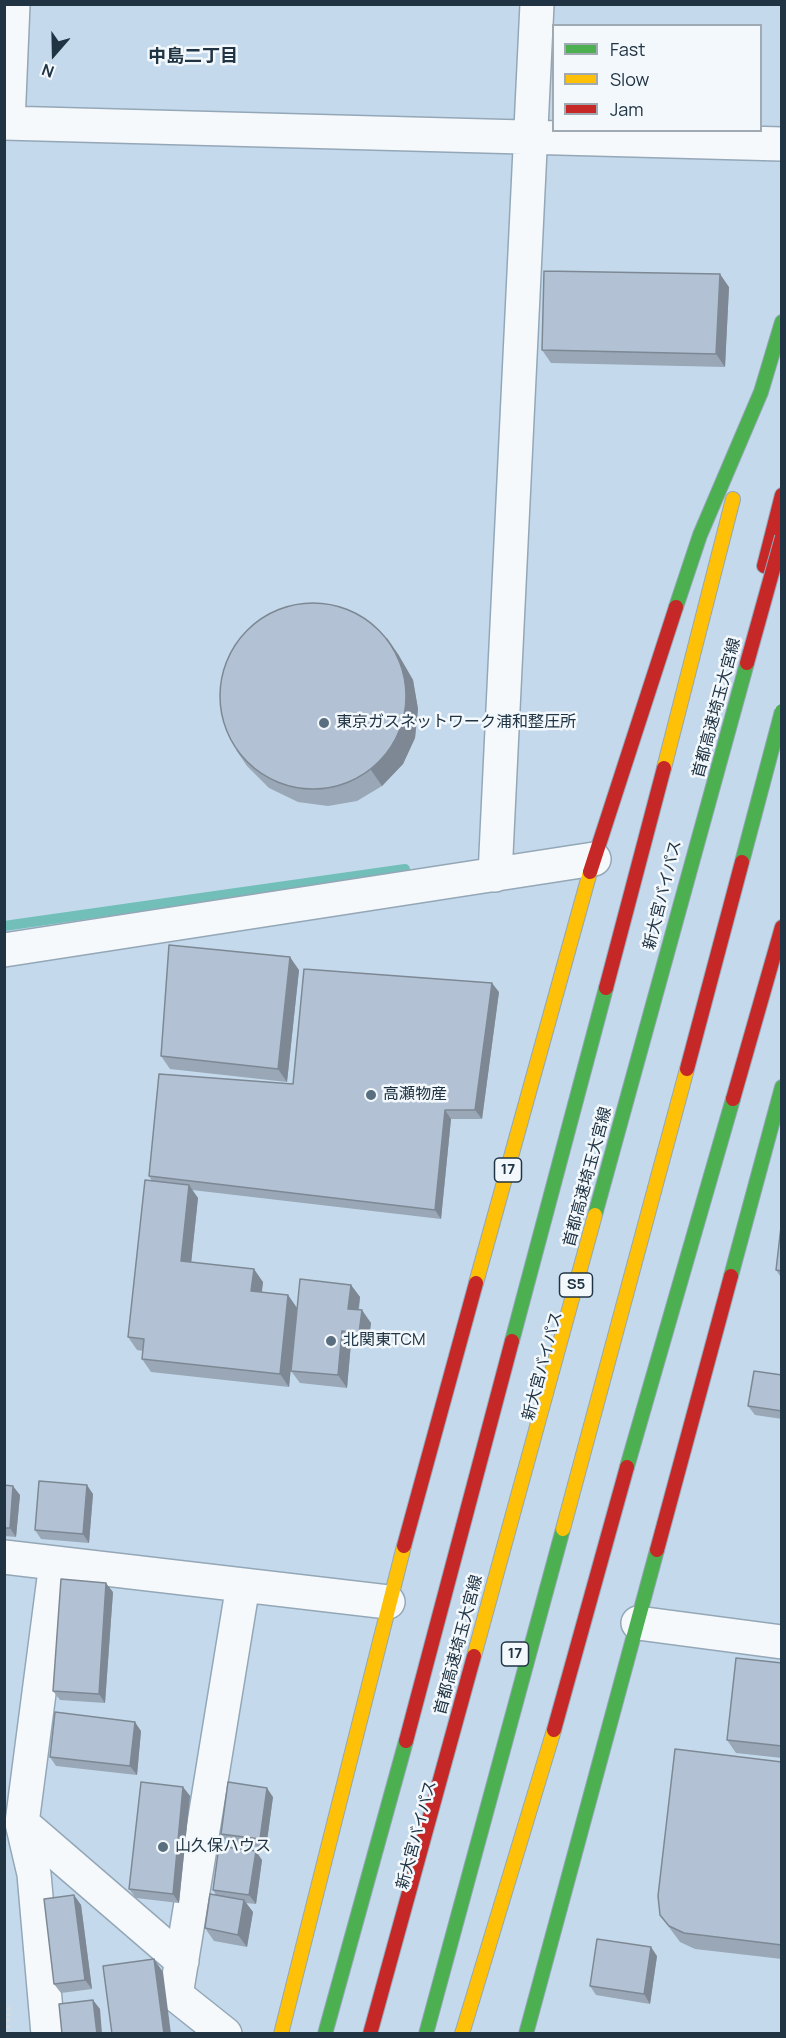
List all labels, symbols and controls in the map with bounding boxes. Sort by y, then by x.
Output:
north arrow [24,24,84,84]
legend [552,24,762,132]
text: Fast [610,37,645,61]
district label: 中島二丁目 [148,46,238,68]
text: N [39,59,57,83]
text: Slow [610,67,649,91]
text: Jam [610,97,644,121]
street label: 首都高速埼玉大宮線 [689,636,745,780]
place label: 東京ガスネットワーク浦和整圧所 [336,713,576,733]
marker: 東京ガスネットワーク浦和整圧所 [317,716,331,730]
street label: 新大宮バイパス [640,838,686,952]
place label: 高瀬物産 [383,1085,447,1105]
marker: 高瀬物産 [364,1088,378,1102]
street label: 首都高速埼玉大宮線 [560,1105,616,1249]
road number: 17 [494,1158,522,1182]
road number: S5 [560,1273,592,1297]
street label: 新大宮バイパス [519,1309,567,1423]
place label: 北関東TCM [343,1331,425,1351]
marker: 北関東TCM [324,1334,338,1348]
street label: 首都高速埼玉大宮線 [431,1573,487,1717]
road number: 17 [502,1642,528,1666]
street label: 新大宮バイパス [393,1778,441,1892]
place label: 山久保ハウス [175,1837,271,1857]
marker: 山久保ハウス [156,1840,170,1854]

